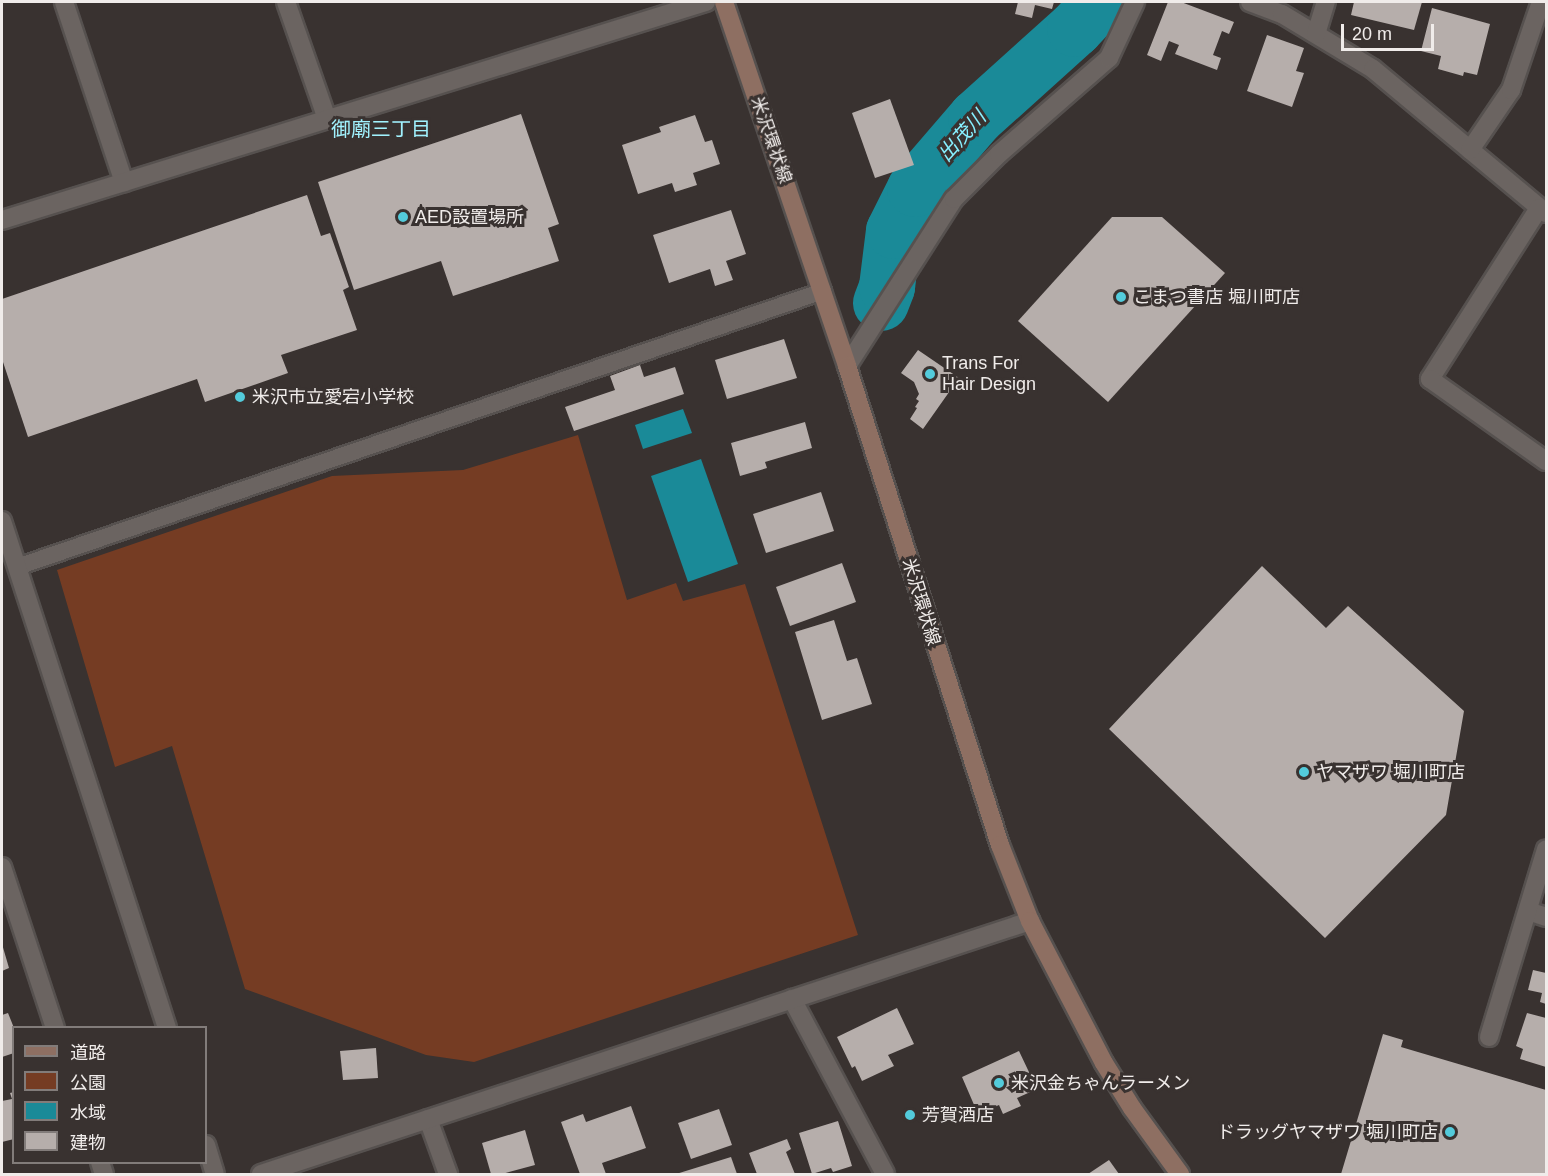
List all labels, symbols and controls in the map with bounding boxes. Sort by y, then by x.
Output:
scale bar [1344,12,1437,50]
text: 20 m [1352,24,1392,44]
street label: 米沢環状線 [746,94,796,186]
water label: 出茂川 [933,106,991,166]
district label: 御廟三丁目 [331,117,431,141]
place label: AED設置場所 [415,206,524,228]
marker: AED設置場所 [396,210,410,224]
place label: こまつ書店 堀川町店 [1133,286,1300,308]
marker: こまつ書店 堀川町店 [1114,290,1128,304]
place label: Trans For Hair Design [942,353,1036,395]
marker: Trans For Hair Design [923,367,937,381]
place label: 米沢市立愛宕小学校 [252,386,414,408]
marker: 米沢市立愛宕小学校 [233,390,247,404]
street label: 米沢環状線 [898,556,944,648]
place label: ヤマザワ 堀川町店 [1316,761,1465,783]
marker: ヤマザワ 堀川町店 [1297,765,1311,779]
legend [12,1026,207,1164]
text: 道路 [70,1043,106,1063]
place label: 米沢金ちゃんラーメン [1011,1072,1191,1094]
text: 公園 [70,1073,106,1093]
marker: 米沢金ちゃんラーメン [992,1076,1006,1090]
text: 水域 [70,1103,106,1123]
place label: 芳賀酒店 [922,1104,994,1126]
marker: 芳賀酒店 [903,1108,917,1122]
place label: ドラッグヤマザワ 堀川町店 [1217,1121,1438,1143]
marker: ドラッグヤマザワ 堀川町店 [1443,1125,1457,1139]
text: 建物 [70,1133,106,1153]

